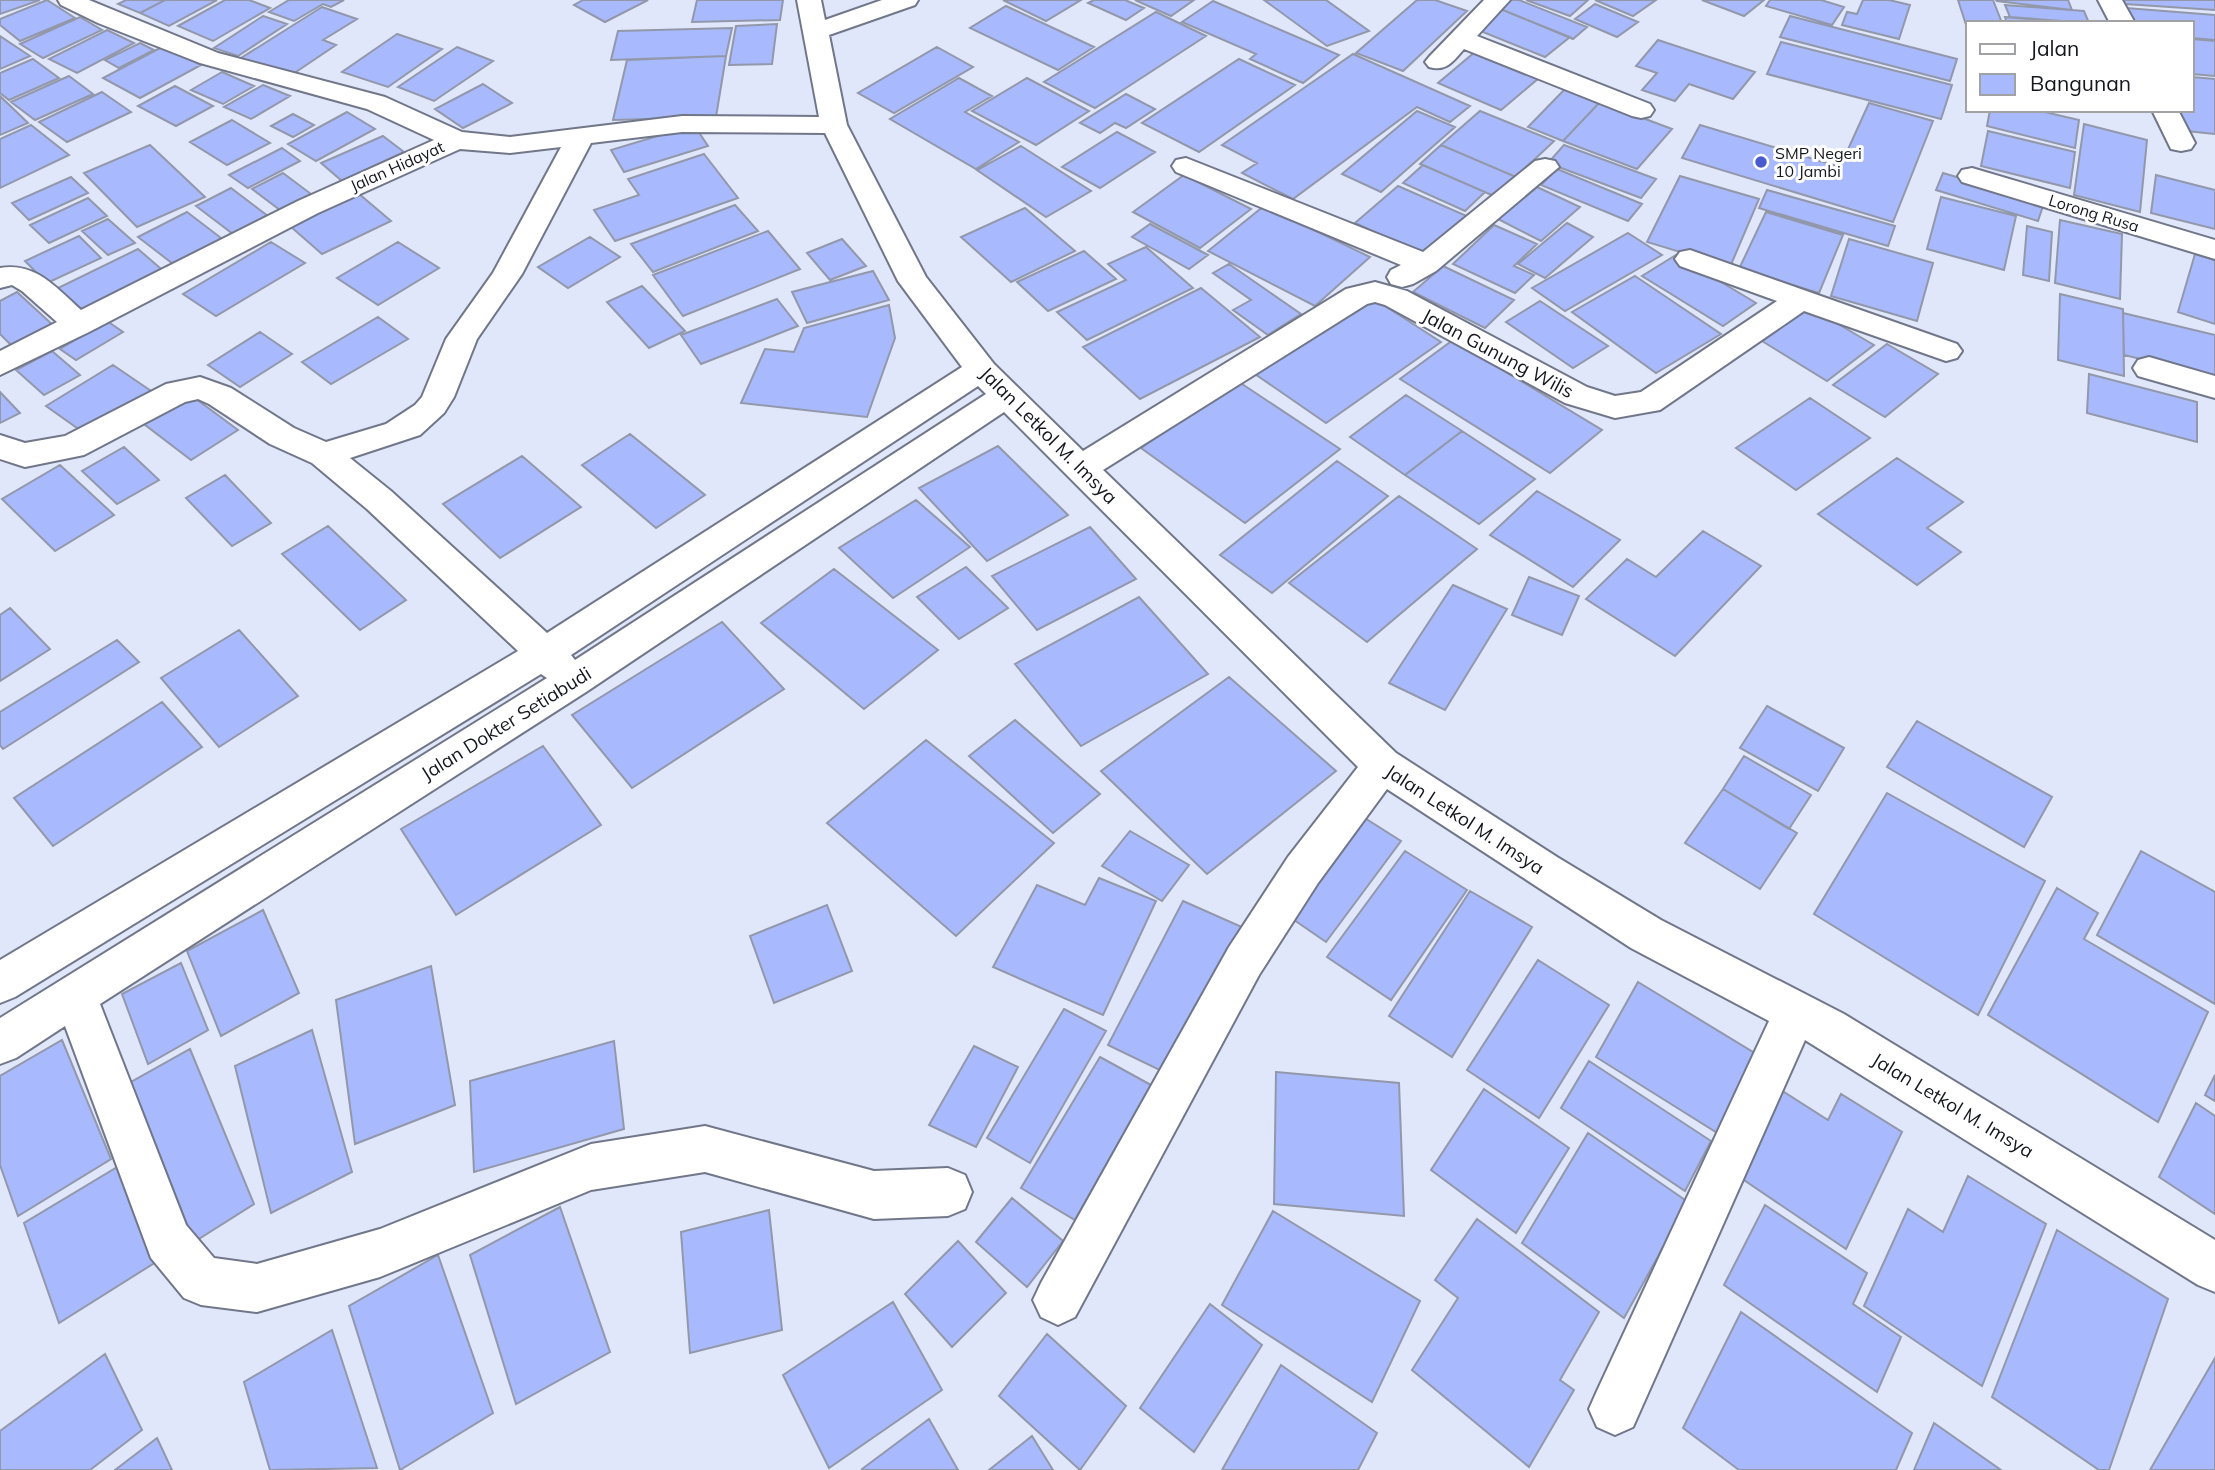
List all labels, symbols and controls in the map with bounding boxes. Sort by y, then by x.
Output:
legend [1966,21,2194,112]
text: Jalan [2030,35,2079,61]
text: Bangunan [2030,70,2131,96]
street label: Jalan Hidayat [347,136,447,196]
place label: SMP Negeri 10 Jambi [1775,143,1862,181]
marker: SMP Negeri 10 Jambi [1753,154,1769,170]
street label: Lorong Rusa [2046,190,2142,236]
street label: Jalan Gunung Wilis [1418,303,1578,403]
street label: Jalan Letkol M. Imsya [975,361,1123,509]
street label: Jalan Dokter Setiabudi [417,661,595,785]
street label: Jalan Letkol M. Imsya [1381,759,1549,879]
street label: Jalan Letkol M. Imsya [1868,1047,2038,1163]

